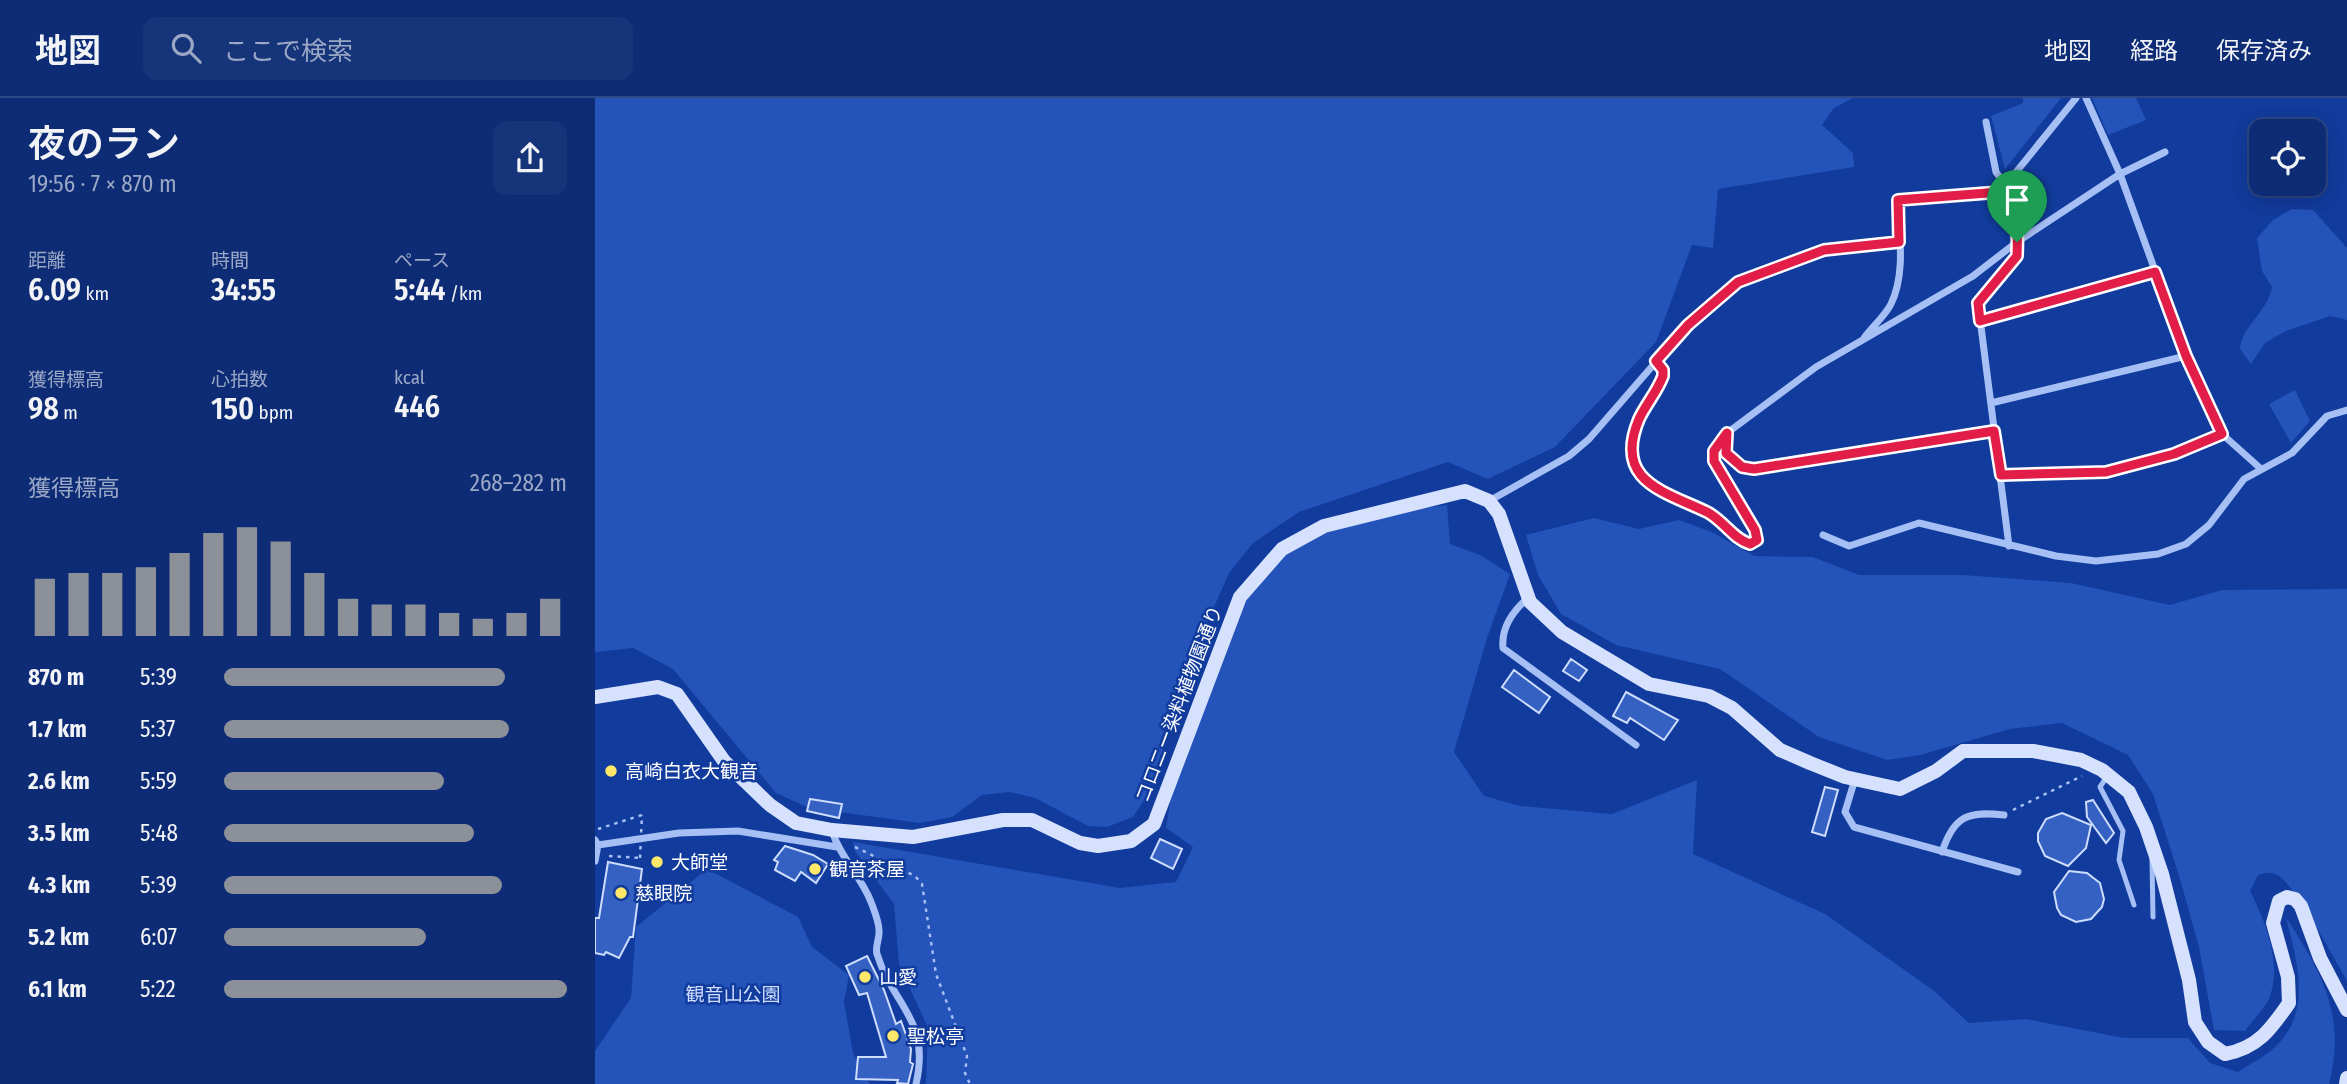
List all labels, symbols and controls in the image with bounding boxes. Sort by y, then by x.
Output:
search box [143,17,633,80]
icon: search [167,29,205,67]
text: 地図 [35,31,101,71]
text: ここで検索 [223,36,353,67]
text: 地図 [2044,37,2092,65]
text: 経路 [2130,37,2178,65]
text: 保存済み [2216,37,2312,65]
map controls [2249,119,2326,196]
button: locate [2249,119,2326,196]
text: 夜のラン [28,121,180,167]
button: share [493,121,567,195]
text: 19:56 · 7 × 870 m [28,170,177,198]
pin [1987,170,2047,242]
icon: arrive [1998,181,2036,219]
text: 距離 [28,249,66,272]
text: 時間 [211,249,249,272]
text: ペース [394,249,450,272]
text: 6.09 [28,272,81,308]
text: 34:55 [211,272,276,308]
text: 5:44 [394,272,446,308]
text: km [81,282,109,305]
text: /km [446,282,482,305]
text: kcal [394,366,425,389]
text: 獲得標高 [28,368,104,391]
text: 心拍数 [211,368,268,391]
text: 446 [394,389,440,425]
text: 98 [28,391,59,427]
text: 150 [211,391,254,427]
text: m [59,401,78,424]
text: bpm [254,401,293,424]
text: 268–282 m [470,469,567,497]
text: 獲得標高 [28,474,120,502]
street label: コロニー染料植物園通り [1131,602,1227,806]
text: 870 m [28,663,84,691]
text: 5:39 [140,663,177,691]
text: 1.7 km [28,715,87,743]
text: 5:37 [140,715,175,743]
place label: 高崎白衣大観音 [625,760,758,783]
marker: 高崎白衣大観音 [603,763,619,779]
text: 2.6 km [28,767,90,795]
text: 5:59 [140,767,177,795]
text: 3.5 km [28,819,90,847]
text: 5:48 [140,819,178,847]
place label: 大師堂 [671,851,728,874]
marker: 大師堂 [649,854,665,870]
place label: 観音茶屋 [829,858,905,881]
marker: 観音茶屋 [807,861,823,877]
text: 4.3 km [28,871,90,899]
text: 5:39 [140,871,177,899]
place label: 慈眼院 [635,882,692,905]
marker: 慈眼院 [613,885,629,901]
text: 5.2 km [28,923,89,951]
text: 6:07 [140,923,177,951]
place label: 山愛 [879,966,917,989]
marker: 山愛 [857,969,873,985]
text: 6.1 km [28,975,87,1003]
text: 5:22 [140,975,176,1003]
park label: 観音山公園 [685,983,781,1006]
place label: 聖松亭 [907,1025,964,1048]
marker: 聖松亭 [885,1028,901,1044]

